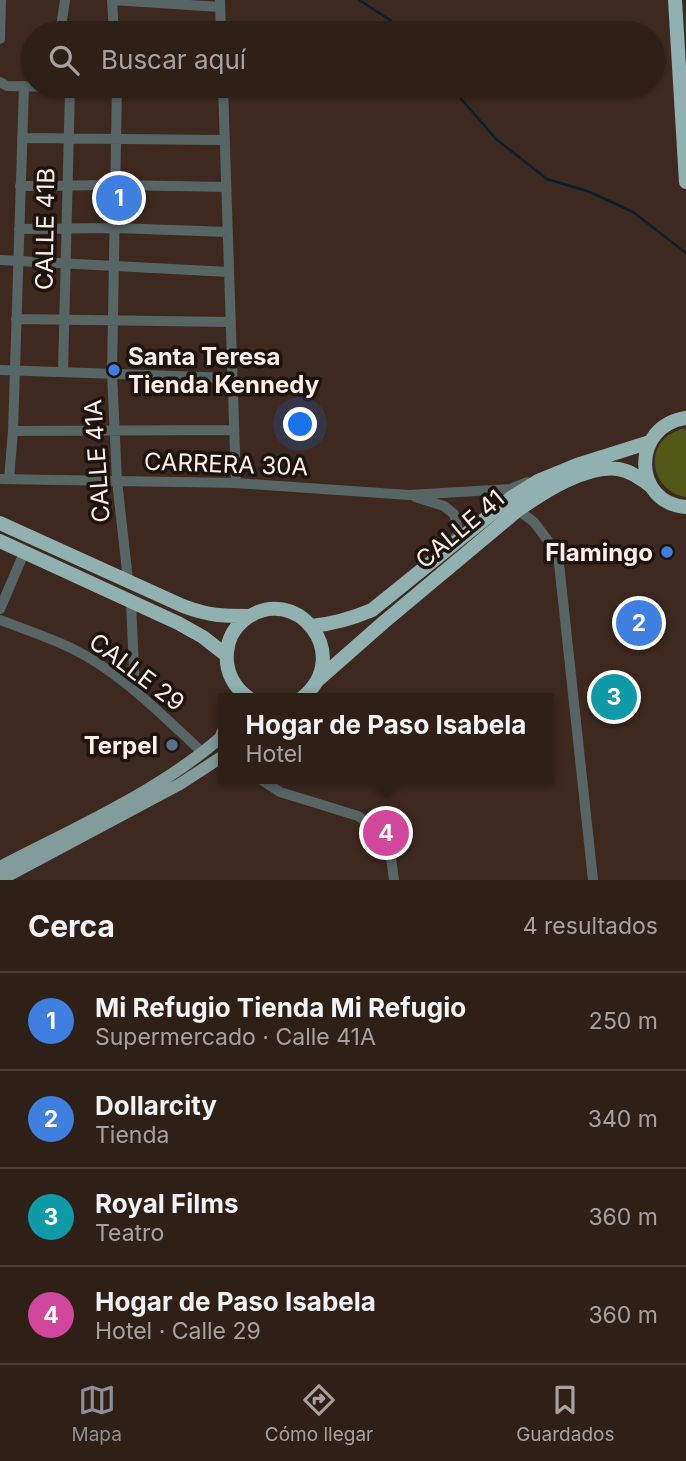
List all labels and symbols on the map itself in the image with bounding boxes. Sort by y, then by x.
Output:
street label: CALLE 41B [29,168,61,290]
pin: 1 [96,172,142,224]
place label: Santa Teresa Tienda Kennedy [128,342,320,399]
marker: Santa Teresa Tienda Kennedy [106,362,122,378]
street label: CALLE 41A [78,398,116,524]
your location [283,407,317,441]
street label: CARRERA 30A [143,447,309,481]
street label: CALLE 41 [410,484,510,574]
place label: Flamingo [545,538,653,567]
marker: Flamingo [659,544,675,560]
pin: 2 [616,597,662,649]
street label: CALLE 29 [84,627,190,717]
pin: 3 [591,671,637,723]
place label: Terpel [84,731,158,760]
marker: Terpel [164,737,180,753]
pin: 4 [363,807,409,859]

